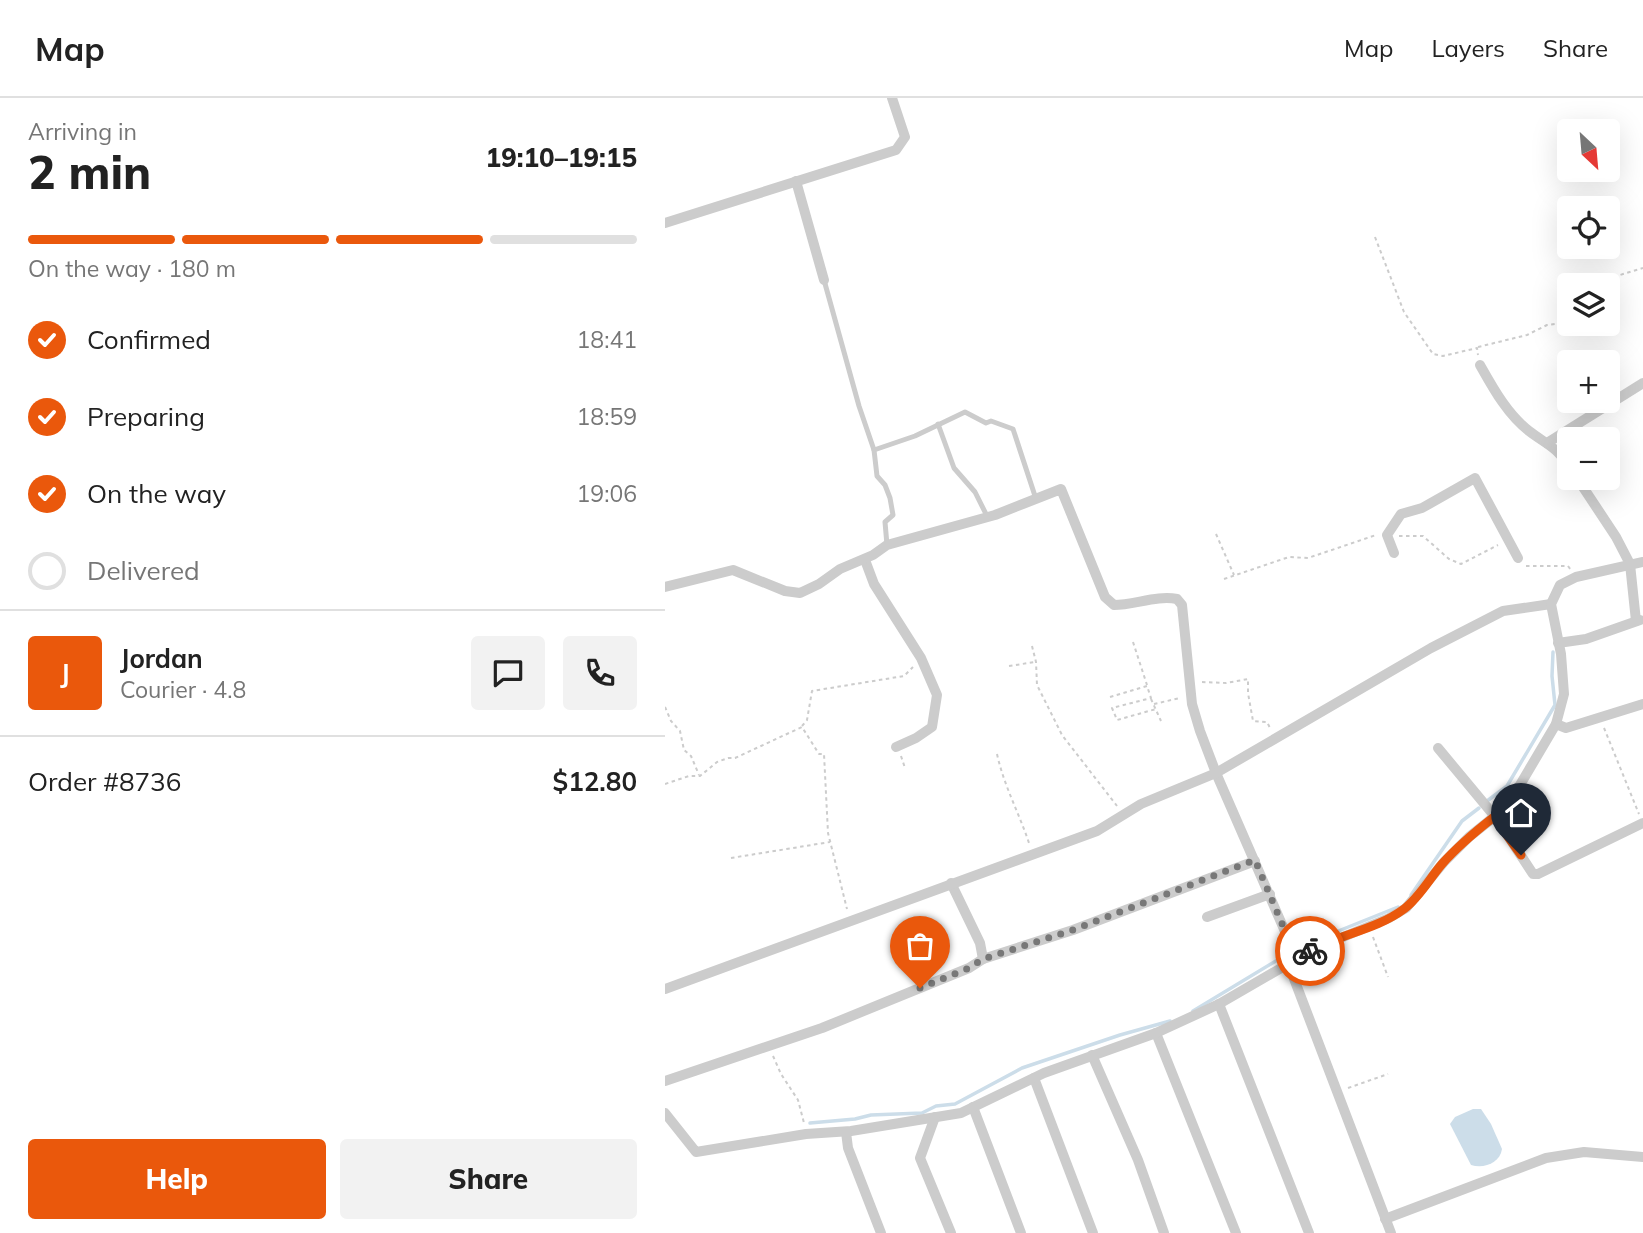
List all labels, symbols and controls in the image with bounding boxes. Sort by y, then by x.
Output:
text: Map [35,28,105,69]
text: Map [1344,33,1393,63]
text: Layers [1431,33,1505,63]
text: Share [1543,33,1608,63]
text: Arriving in [28,117,137,146]
north arrow [1557,119,1621,182]
map controls [1557,119,1620,490]
text: 19:10–19:15 [486,141,637,174]
text: 2 min [28,143,151,201]
button: locate [1557,196,1620,259]
text: On the way · 180 m [28,254,236,283]
button: layers [1557,273,1620,336]
icon: check [28,321,66,359]
text: Confirmed [87,323,211,356]
text: 18:41 [577,325,637,354]
button: + [1557,350,1620,413]
icon: check [28,398,66,436]
text: Preparing [87,400,205,433]
text: 18:59 [577,402,637,431]
button: − [1557,427,1620,490]
icon: check [28,475,66,513]
text: On the way [87,477,226,510]
text: 19:06 [577,479,637,508]
text: Delivered [87,554,200,587]
button: chat [471,636,545,710]
button: phone [563,636,637,710]
text: Jordan [120,642,203,675]
text: J [60,657,70,690]
text: Courier · 4.8 [120,675,246,704]
text: Order #8736 [28,765,181,798]
text: $12.80 [553,765,637,798]
pin [1491,783,1551,855]
icon: home [1502,794,1540,832]
pin [890,916,950,988]
courier [1275,916,1345,986]
icon: bag [901,927,939,965]
icon: bike [1291,932,1329,970]
button: Help [28,1139,326,1219]
button: Share [340,1139,637,1219]

